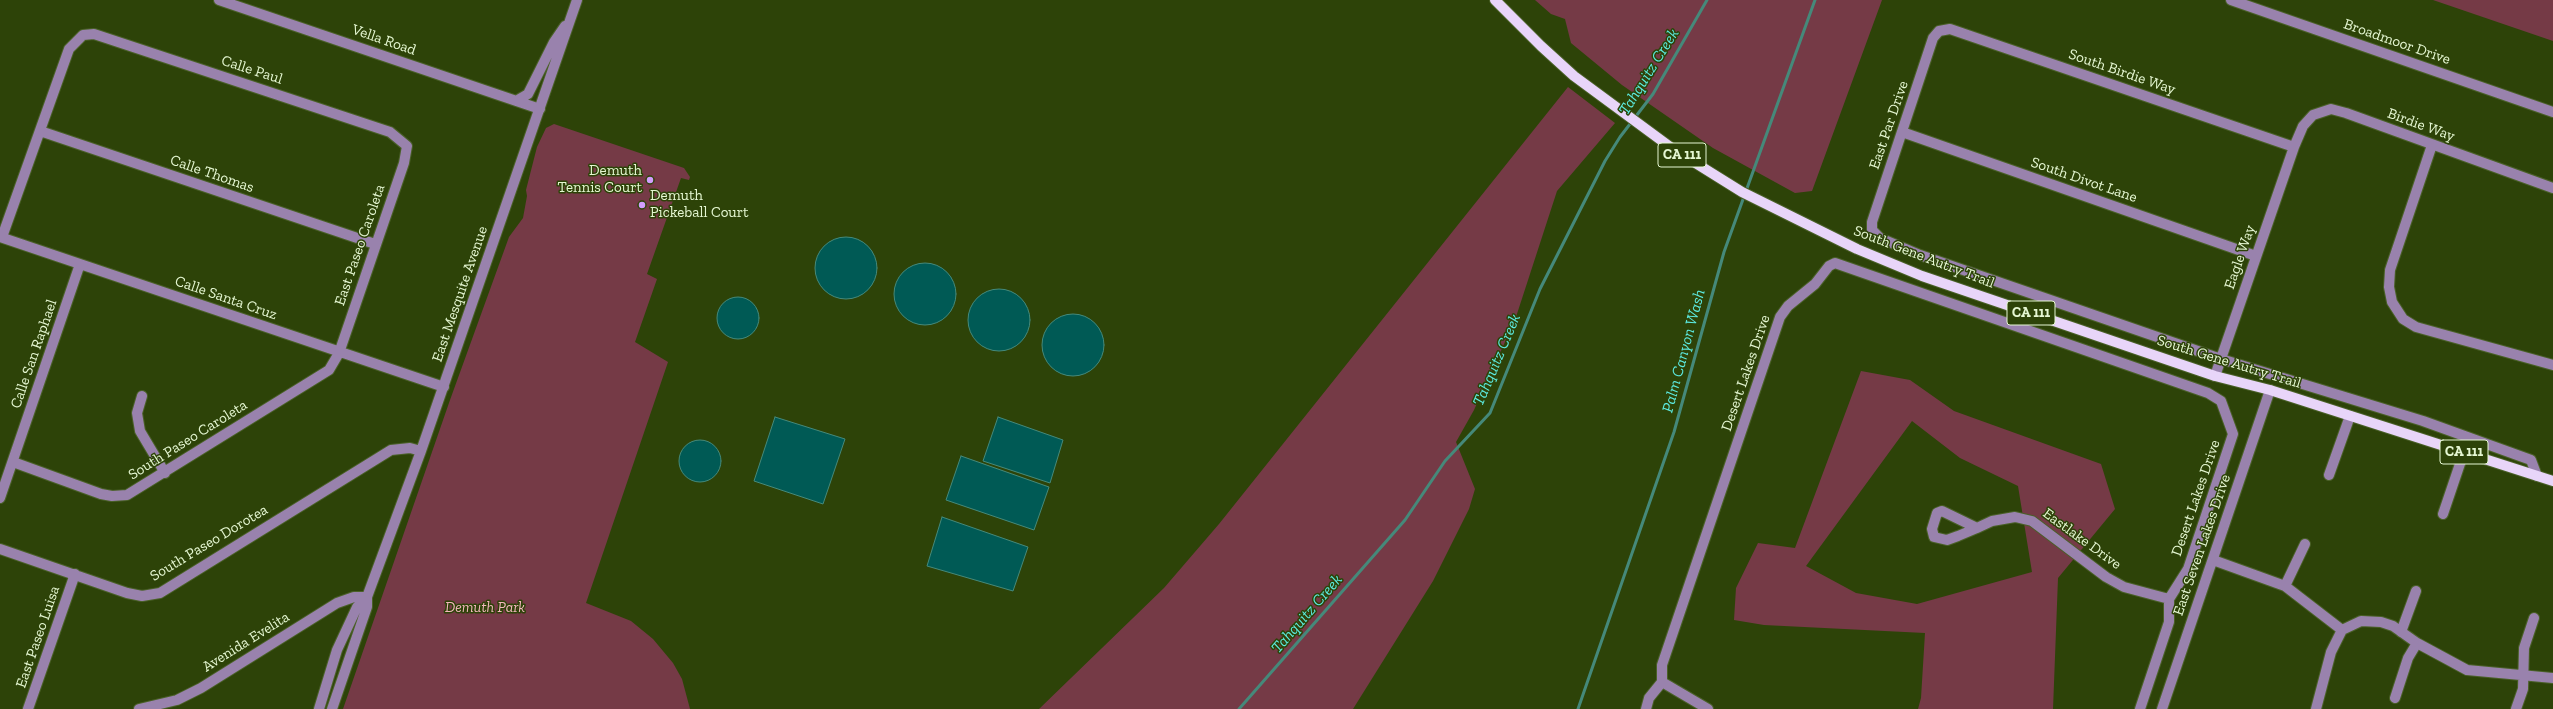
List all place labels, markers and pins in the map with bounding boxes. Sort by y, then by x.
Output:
place label: Demuth Tennis Court [558,162,642,197]
marker: Demuth Tennis Court [645,175,655,185]
place label: Demuth Pickeball Court [650,187,749,222]
marker: Demuth Pickeball Court [637,200,647,210]

